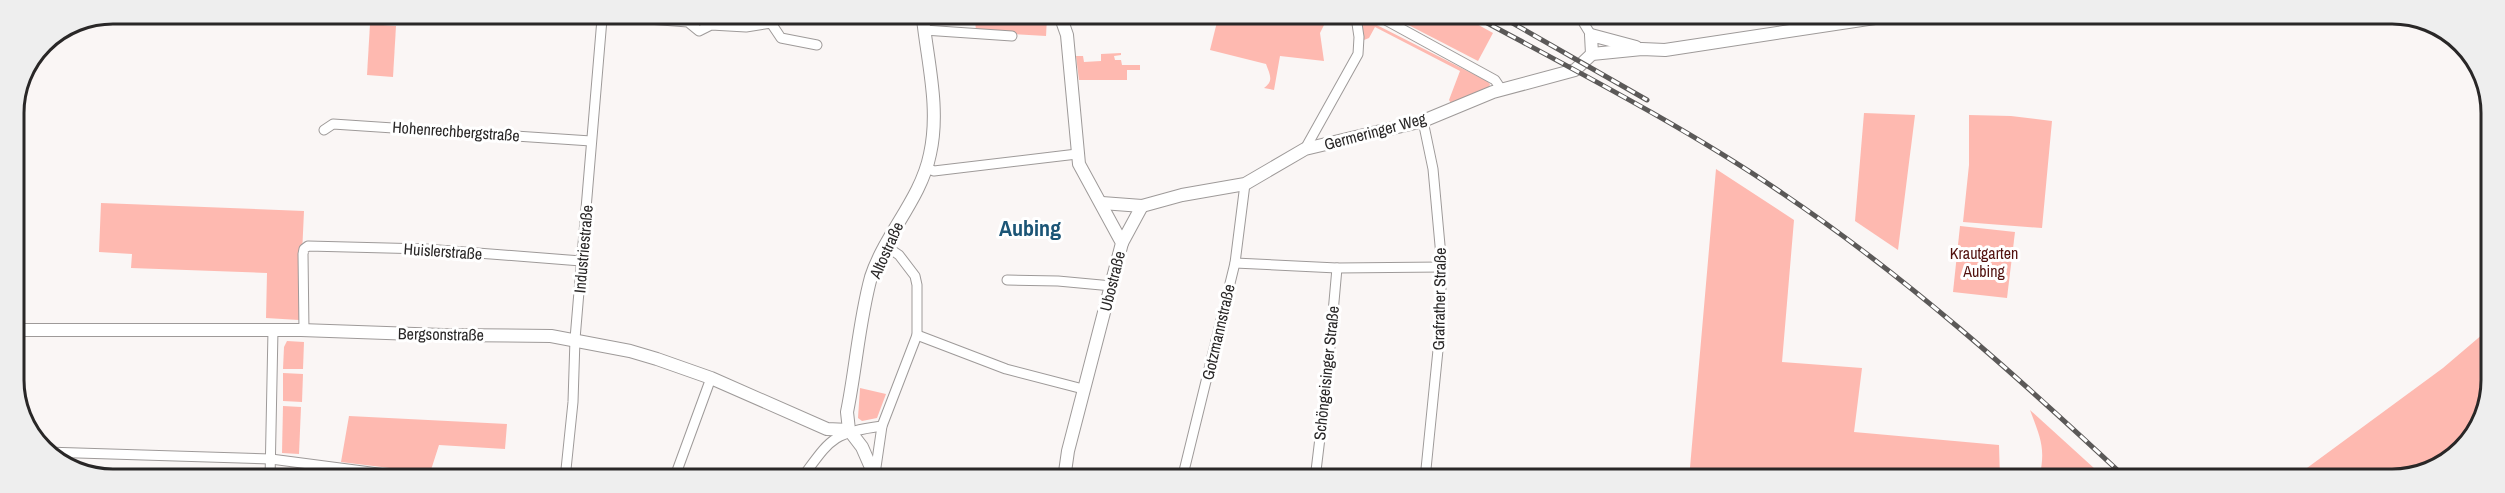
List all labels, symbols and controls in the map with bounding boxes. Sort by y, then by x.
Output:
street label: Germeringer Weg [1322,107,1429,155]
street label: Hohenrechbergstraße [392,116,520,146]
street label: Industriestraße [568,204,598,294]
district label: Aubing [999,213,1061,243]
street label: Altostraße [863,218,908,283]
street label: Huislerstraße [403,237,483,265]
park label: Krautgarten Aubing [1950,242,2018,282]
street label: Grafrather Straße [1427,247,1451,351]
street label: Ubostraße [1094,249,1130,313]
street label: Gotzmannstraße [1196,282,1240,382]
street label: Schöngeisinger Straße [1308,305,1344,441]
street label: Bergsonstraße [398,322,484,346]

